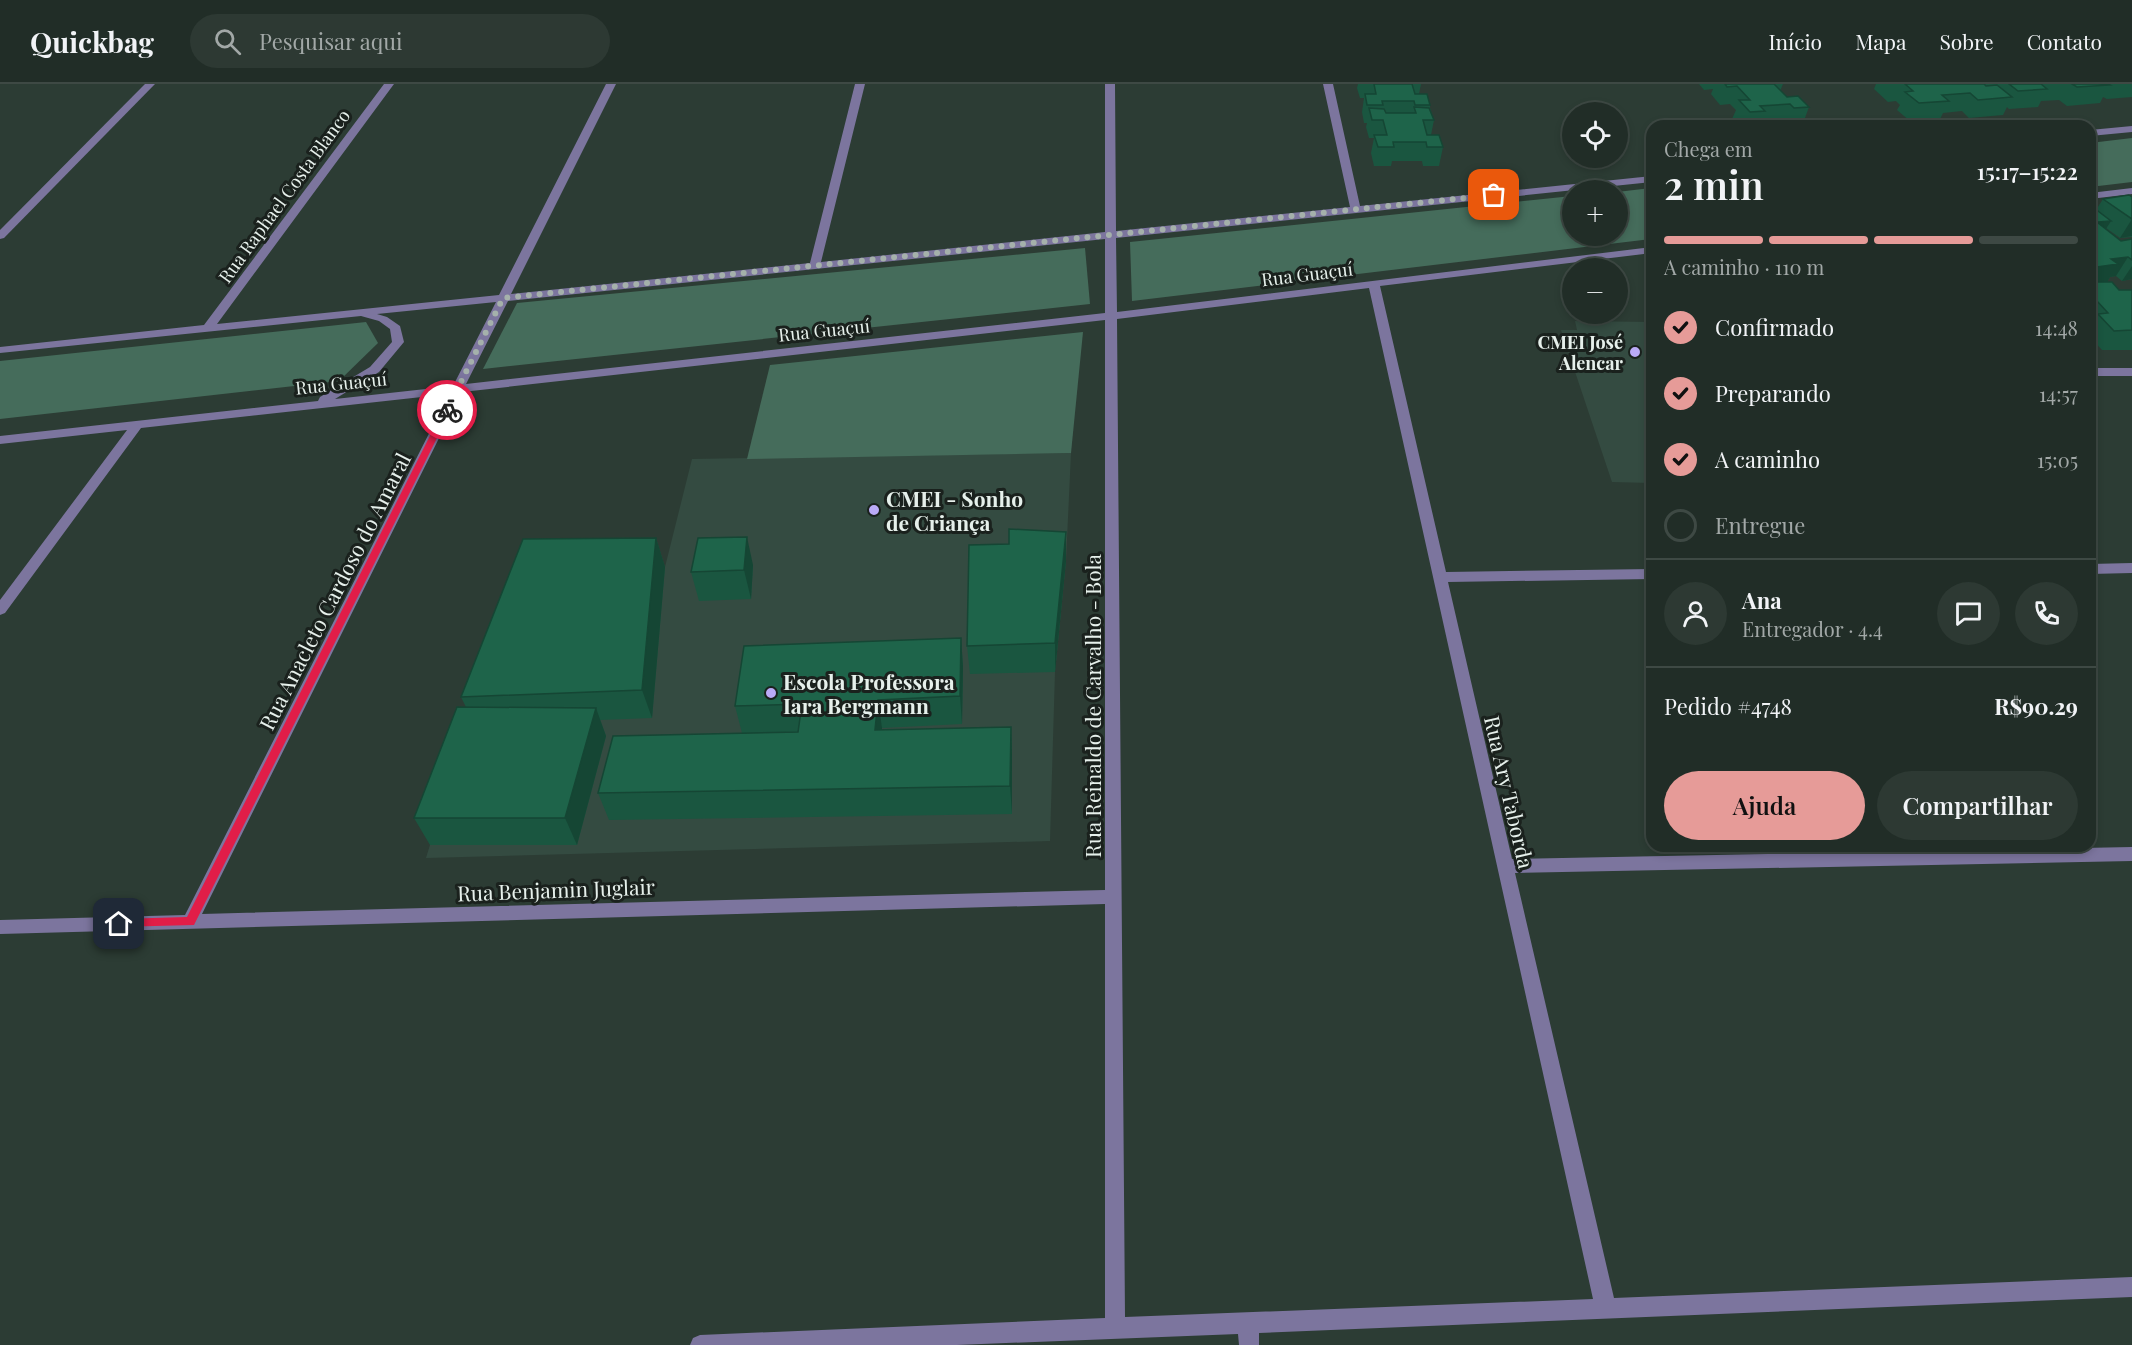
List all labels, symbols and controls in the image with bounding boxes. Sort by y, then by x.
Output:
search box [190,14,610,68]
text: Quickbag [30,23,154,60]
icon: search [211,25,244,58]
text: Pesquisar aqui [259,26,402,56]
text: Início [1768,27,1822,55]
text: Mapa [1855,27,1906,55]
text: Sobre [1939,27,1994,55]
text: Contato [2027,27,2102,55]
map controls [1562,102,1628,324]
button: locate [1562,102,1628,168]
street label: Rua Raphael Costa Blanco [213,104,355,288]
text: Chega em [1664,135,1753,162]
text: 15:17–15:22 [1977,156,2078,186]
text: 2 min [1664,158,1764,210]
pin [1468,169,1519,220]
icon: bag [1477,178,1510,211]
button: + [1562,180,1628,246]
text: A caminho · 110 m [1664,253,1824,280]
street label: Rua Guaçuí [1260,256,1354,292]
button: − [1562,258,1628,324]
icon: check [1664,311,1697,344]
text: Confirmado [1715,312,1834,342]
street label: Rua Guaçuí [777,313,871,347]
text: 14:48 [2035,314,2078,341]
place label: CMEI José Alencar [1537,330,1624,375]
marker: CMEI José Alencar [1628,345,1642,359]
street label: Rua Guaçuí [294,366,388,400]
icon: check [1664,377,1697,410]
text: Preparando [1715,378,1831,408]
courier [417,380,477,440]
text: 14:57 [2039,380,2078,407]
icon: bike [431,394,464,427]
icon: check [1664,443,1697,476]
text: A caminho [1715,444,1820,474]
text: 15:05 [2037,446,2078,473]
street label: Rua Anacleto Cardoso do Amaral [252,448,416,734]
place label: CMEI - Sonho de Criança [886,484,1023,536]
marker: CMEI - Sonho de Criança [867,503,881,517]
text: Entregue [1715,510,1805,540]
street label: Rua Reinaldo de Carvalho - Bola [1078,554,1106,858]
button: person [1664,582,1727,645]
button: chat [1937,582,2000,645]
button: phone [2015,582,2078,645]
text: Ana [1742,585,1782,615]
text: Entregador · 4.4 [1742,615,1883,642]
place label: Escola Professora Iara Bergmann [783,667,955,719]
marker: Escola Professora Iara Bergmann [764,686,778,700]
text: Pedido #4748 [1664,691,1792,721]
text: R$90.29 [1994,691,2078,721]
street label: Rua Ary Taborda [1479,713,1541,872]
button: Ajuda [1664,771,1865,840]
button: Compartilhar [1877,771,2078,840]
street label: Rua Benjamin Juglair [457,872,656,906]
pin [93,898,144,949]
icon: home [102,907,135,940]

